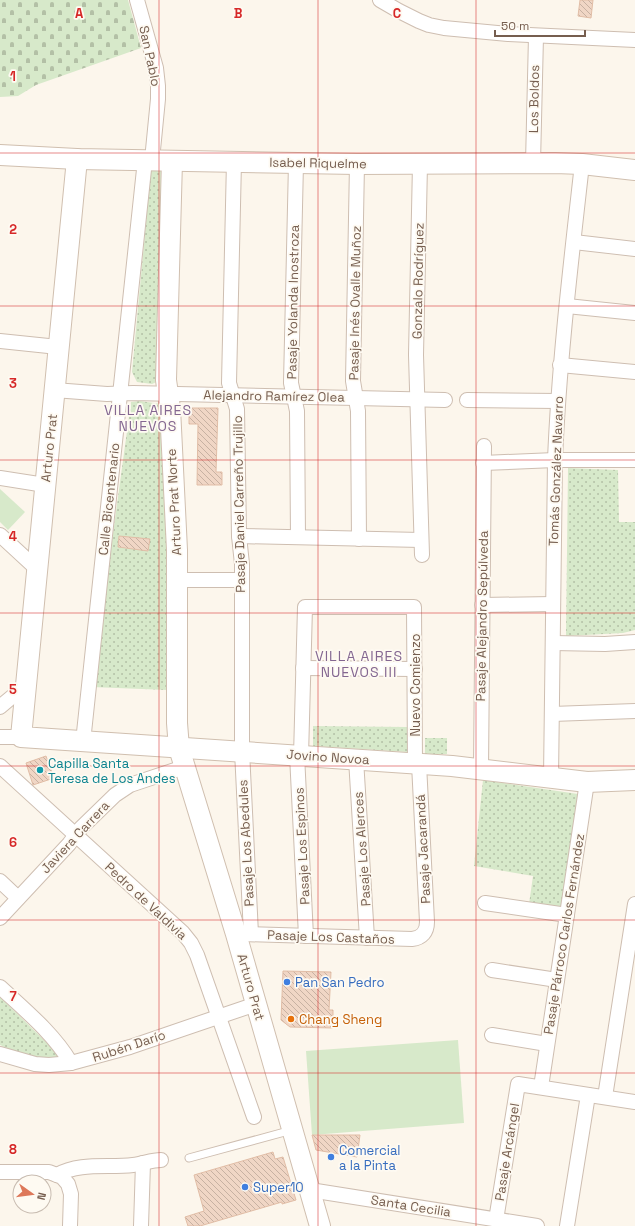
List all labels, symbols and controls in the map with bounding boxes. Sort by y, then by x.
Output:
text: A [75,5,84,22]
text: B [234,5,243,22]
text: C [393,5,401,22]
scale bar [495,12,585,38]
text: 50 m [501,18,529,34]
street label: San Pablo [135,24,165,88]
street label: Los Boldos [525,65,543,133]
text: 1 [10,68,16,85]
street label: Isabel Riquelme [269,154,367,172]
text: 2 [9,221,17,238]
street label: Gonzalo Rodríguez [408,222,428,339]
street label: Pasaje Yolanda Inostroza [283,224,303,379]
street label: Pasaje Inés Ovalle Muñoz [345,225,365,381]
text: 3 [9,375,17,392]
street label: Alejandro Ramírez Olea [203,386,345,406]
street label: Tomás González Navarro [545,396,567,546]
district label: VILLA AIRES NUEVOS [104,401,192,435]
street label: Arturo Prat [37,413,61,483]
street label: Pasaje Daniel Carreño Trujillo [229,415,249,593]
street label: Calle Bicentenario [95,442,123,556]
street label: Arturo Prat Norte [163,448,185,556]
text: 4 [9,528,17,545]
street label: Pasaje Alejandro Sepúlveda [472,530,492,702]
street label: Nuevo Comienzo [407,633,424,737]
district label: VILLA AIRES NUEVOS III [315,647,403,681]
text: 5 [9,681,17,698]
street label: Jovino Novoa [286,746,371,768]
place label: Capilla Santa Teresa de Los Andes [48,755,176,787]
marker: Capilla Santa Teresa de Los Andes [35,765,45,775]
street label: Pasaje Los Abedules [234,779,258,907]
street label: Pasaje Los Espinos [290,787,314,905]
street label: Pasaje Los Alerces [350,791,374,907]
street label: Pasaje Jacarandá [412,793,434,904]
street label: Javiera Carrera [37,797,113,877]
street label: Pasaje Párroco Carlos Fernández [540,832,588,1036]
text: 6 [9,834,17,851]
street label: Pedro de Valdivia [101,858,191,944]
street label: Pasaje Los Castaños [267,926,395,948]
street label: Arturo Prat [233,952,269,1022]
place label: Pan San Pedro [295,974,385,991]
marker: Pan San Pedro [282,977,292,987]
text: 7 [9,988,17,1005]
place label: Chang Sheng [299,1011,382,1028]
marker: Chang Sheng [286,1014,296,1024]
street label: Rubén Darío [90,1026,168,1066]
street label: Pasaje Arcángel [491,1102,523,1202]
text: 8 [9,1141,17,1158]
place label: Comercial a la Pinta [339,1142,401,1174]
marker: Comercial a la Pinta [326,1152,336,1162]
north arrow [12,1174,52,1214]
place label: Super10 [253,1179,304,1196]
marker: Super10 [240,1182,250,1192]
text: N [34,1191,49,1202]
street label: Santa Cecilia [370,1191,453,1221]

